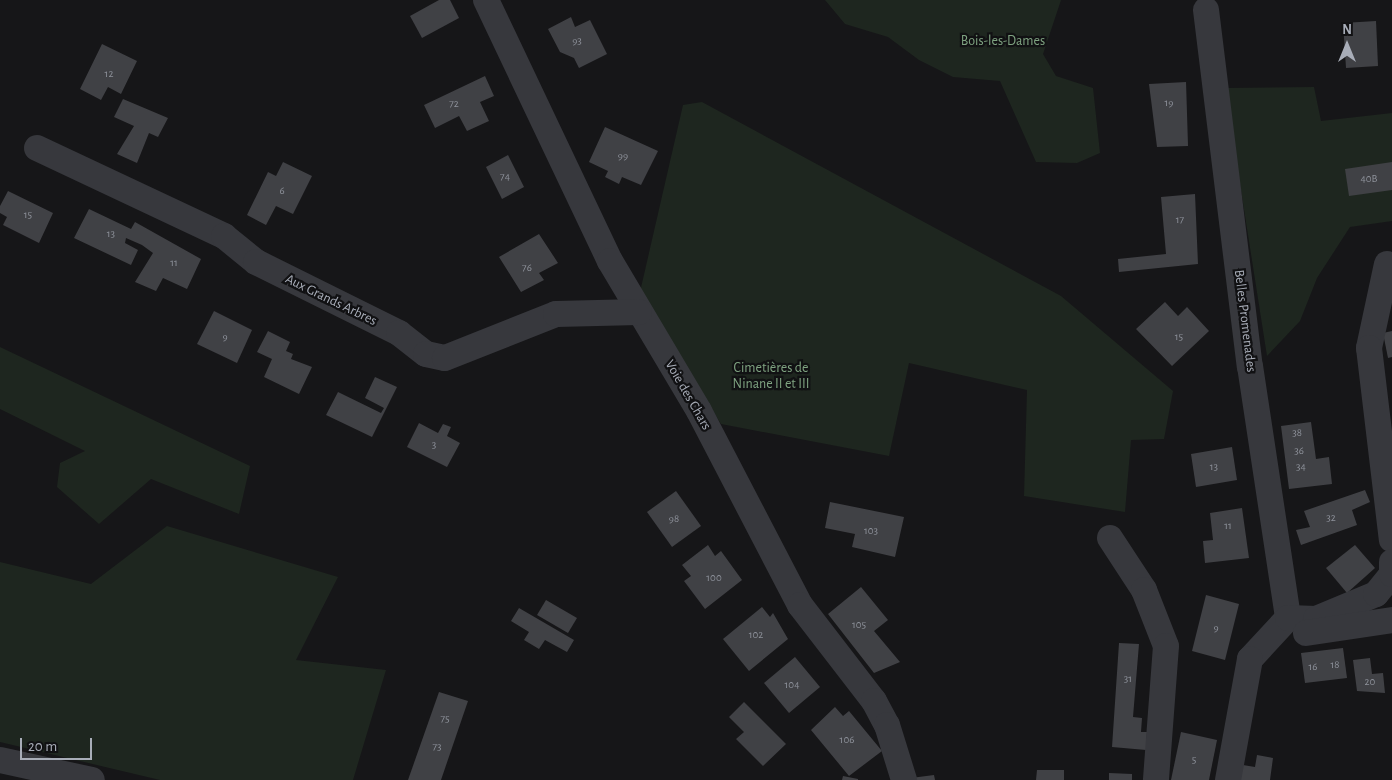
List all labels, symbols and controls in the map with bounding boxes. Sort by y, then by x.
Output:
north arrow [1322,20,1372,70]
text: N [1342,23,1352,37]
park label: Bois-les-Dames [961,33,1045,49]
house number: 93 [572,34,582,48]
house number: 12 [105,67,113,81]
house number: 19 [1165,96,1173,110]
house number: 72 [449,97,459,111]
house number: 99 [618,149,628,163]
house number: 74 [500,170,510,184]
house number: 40B [1360,172,1378,186]
house number: 6 [279,184,285,198]
house number: 15 [24,208,32,222]
house number: 17 [1176,213,1184,227]
house number: 13 [107,227,115,241]
house number: 11 [170,256,178,270]
house number: 76 [522,261,532,275]
street label: Belles Promenades [1230,269,1260,373]
street label: Aux Grands Arbres [282,271,380,329]
house number: 9 [222,330,228,344]
house number: 15 [1175,330,1183,344]
street label: Voie des Chars [661,357,715,433]
park label: Cimetières de Ninane II et III [733,360,809,392]
house number: 38 [1292,426,1302,440]
house number: 3 [432,438,436,452]
house number: 36 [1294,444,1304,458]
house number: 13 [1210,460,1218,474]
house number: 34 [1296,460,1306,474]
house number: 32 [1326,511,1336,525]
house number: 98 [669,512,679,526]
house number: 11 [1224,519,1232,533]
house number: 103 [864,524,878,538]
house number: 100 [706,571,722,585]
house number: 105 [852,618,866,632]
house number: 9 [1213,621,1219,635]
house number: 102 [749,628,763,642]
house number: 18 [1331,658,1339,672]
house number: 16 [1309,660,1317,674]
house number: 31 [1124,672,1132,686]
house number: 20 [1365,675,1375,689]
house number: 104 [785,678,799,692]
house number: 75 [440,712,450,726]
scale bar [22,728,95,760]
house number: 106 [840,733,854,747]
text: 20 m [28,739,57,754]
house number: 73 [432,740,442,754]
house number: 5 [1192,753,1196,767]

